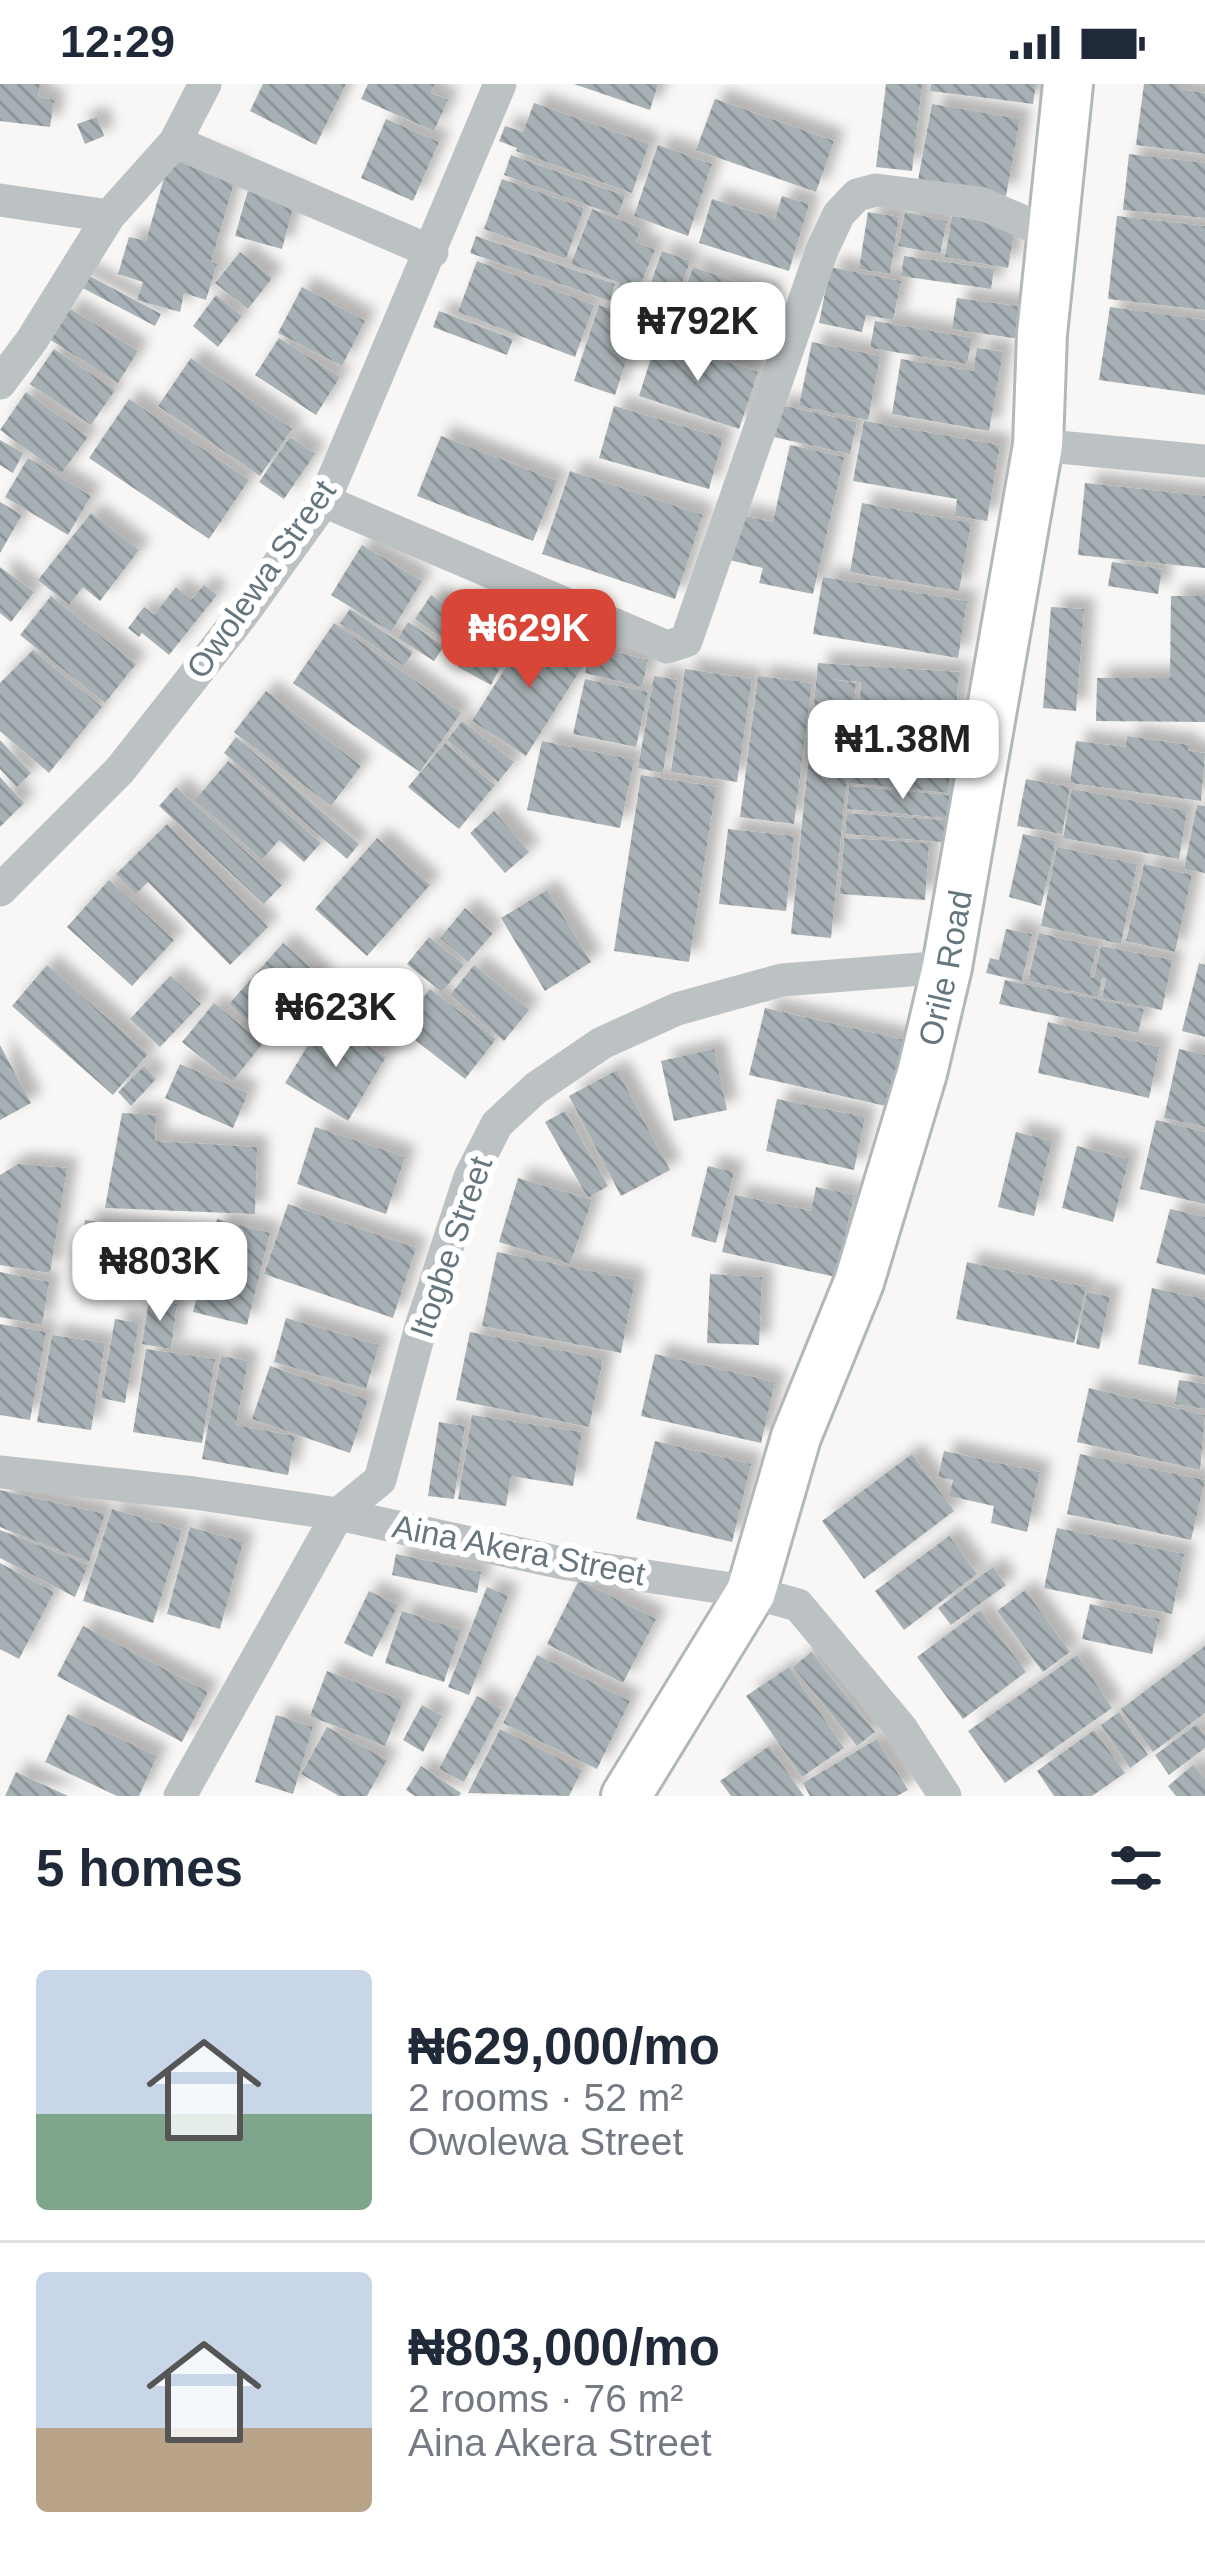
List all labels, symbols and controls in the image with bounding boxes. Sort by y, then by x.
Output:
text: 12:29 [60,16,175,67]
pin: ₦792K [614,282,782,384]
text: ₦792K [637,299,759,342]
street label: Owolewa Street [179,473,343,685]
pin: ₦629K [445,589,613,691]
text: ₦629K [468,606,590,649]
pin: ₦1.38M [805,700,1001,802]
text: ₦1.38M [835,717,971,760]
street label: Orile Road [911,887,979,1049]
pin: ₦623K [252,968,420,1070]
text: ₦623K [275,985,397,1028]
street label: Itogbe Street [403,1152,499,1342]
pin: ₦803K [76,1222,244,1324]
text: ₦803K [99,1239,221,1282]
street label: Aina Akera Street [389,1507,649,1593]
icon: filters [1103,1835,1169,1901]
text: 5 homes [36,1840,243,1897]
icon: home [132,2018,276,2162]
text: ₦629,000/mo [408,2018,720,2075]
text: 2 rooms · 52 m² [408,2076,683,2119]
text: Owolewa Street [408,2120,683,2163]
text: ₦803,000/mo [408,2319,720,2376]
icon: home [132,2320,276,2464]
text: 2 rooms · 76 m² [408,2377,683,2420]
text: Aina Akera Street [408,2421,712,2464]

